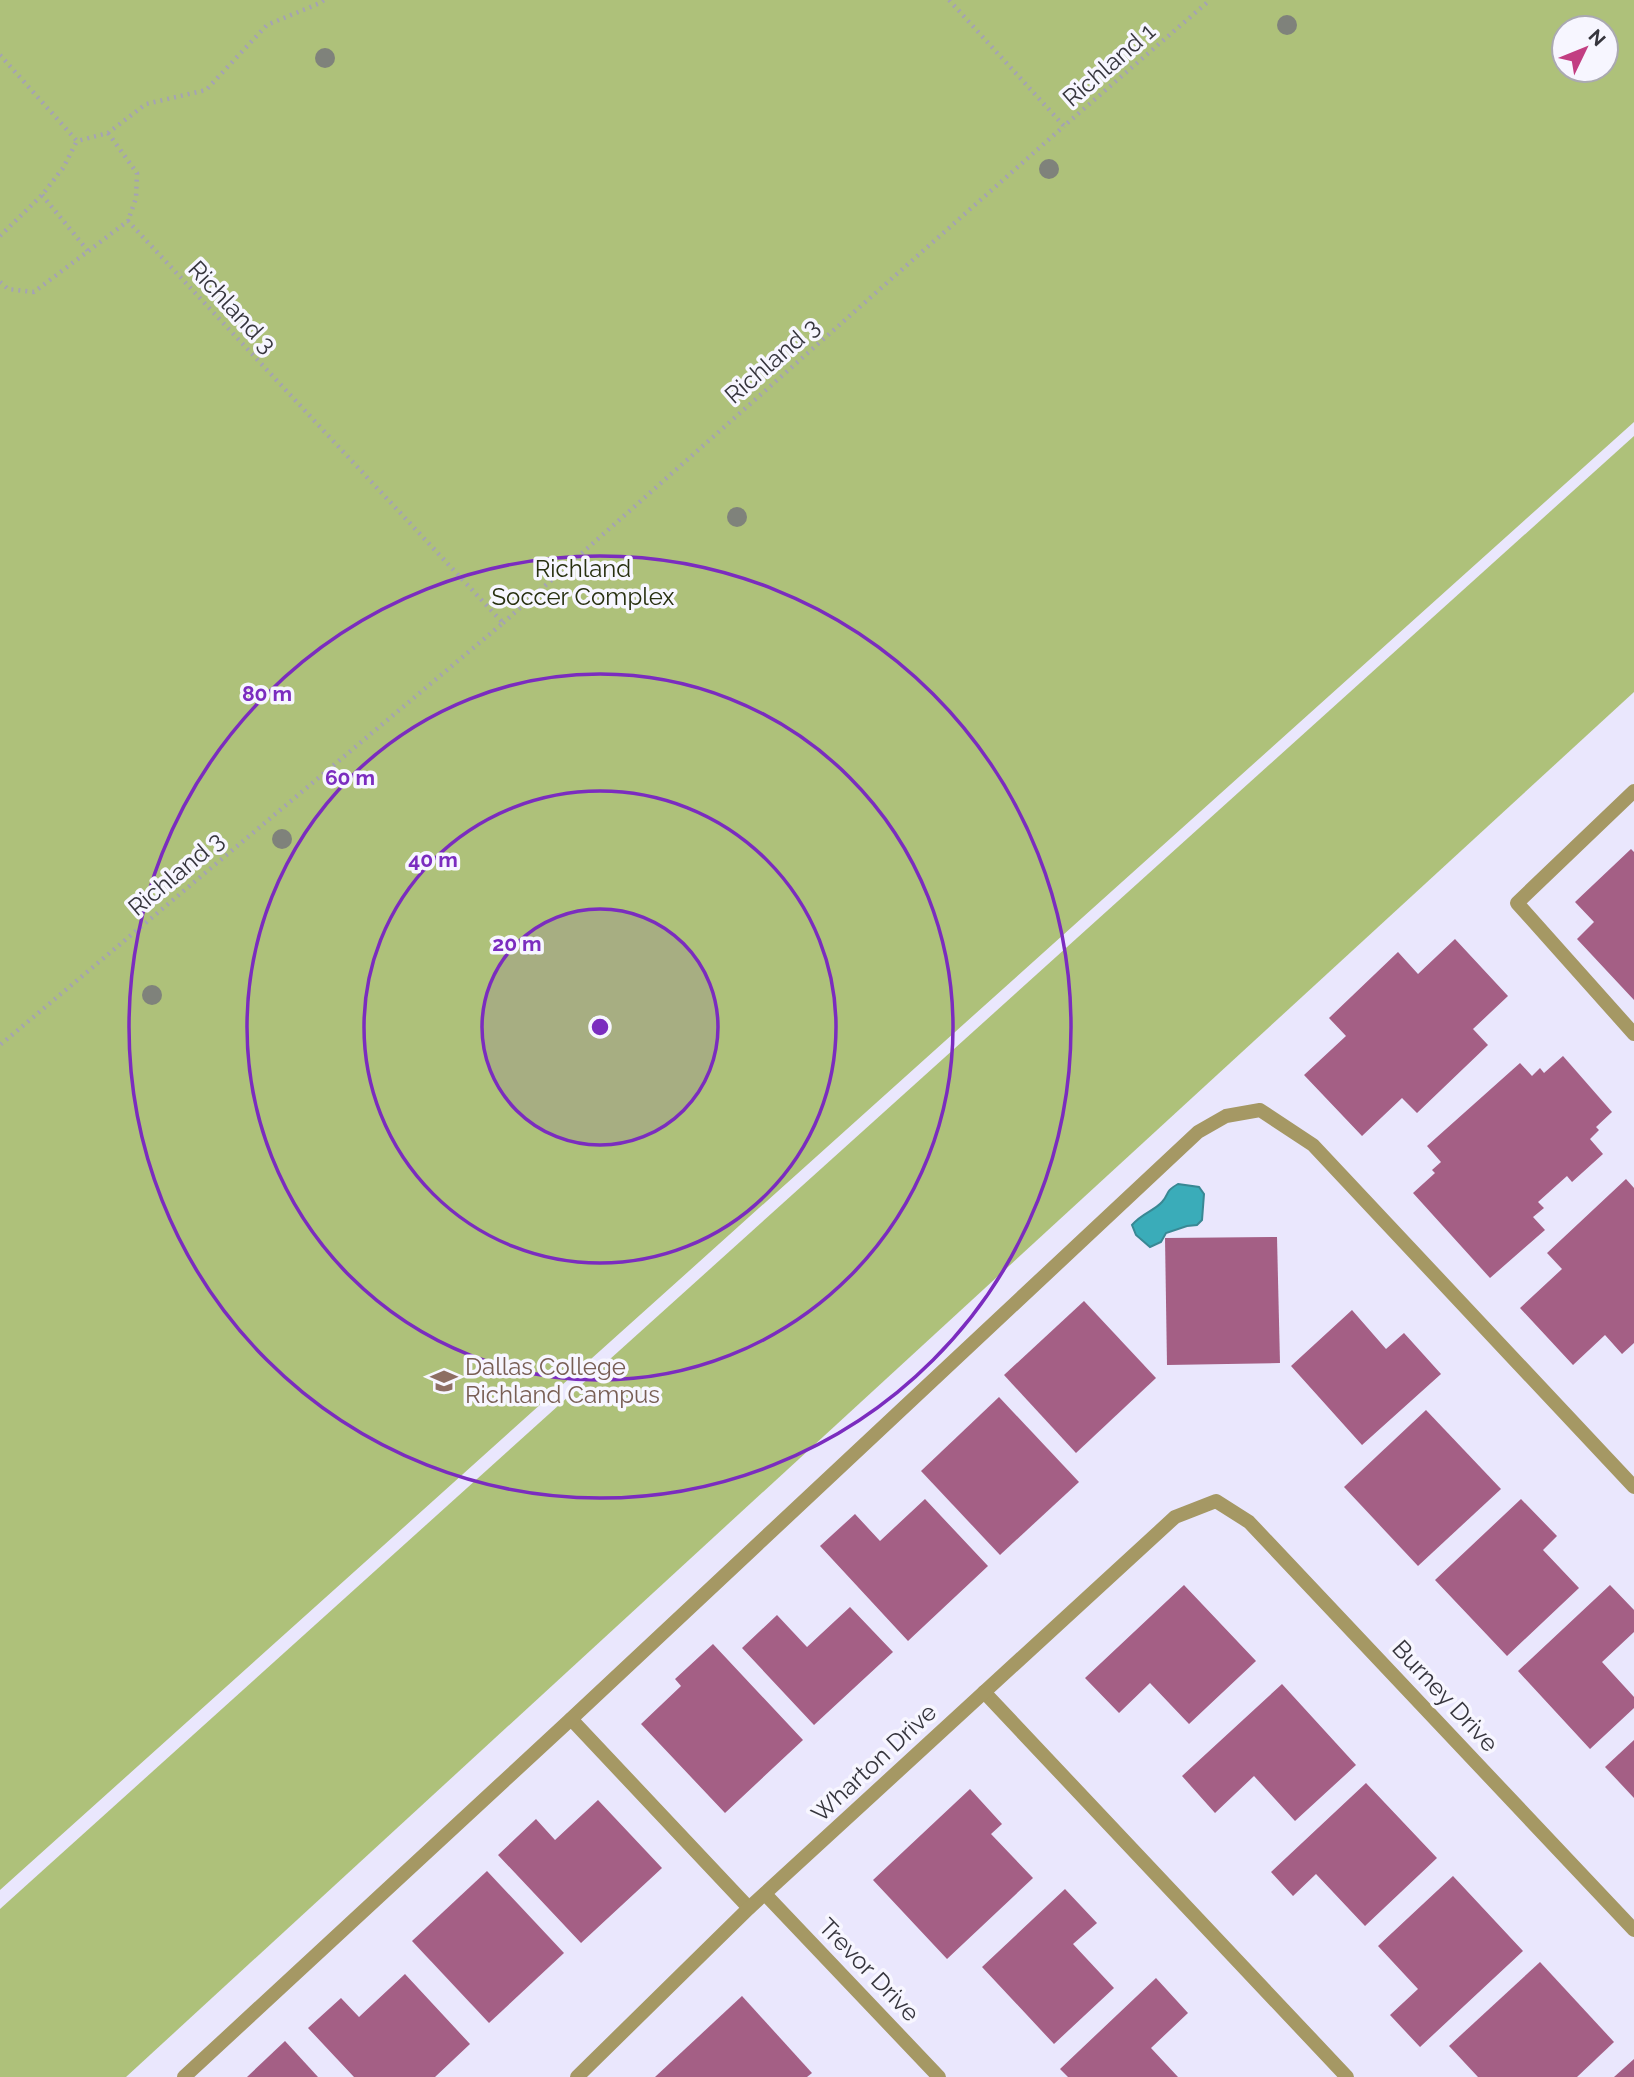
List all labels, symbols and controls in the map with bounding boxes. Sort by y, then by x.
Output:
north arrow [1550,14,1620,84]
street label: Richland 1 [1057,17,1161,113]
text: N [1584,25,1610,50]
street label: Richland 3 [182,255,282,359]
street label: Richland 3 [719,312,825,409]
park label: Richland Soccer Complex [492,554,674,611]
text: 80 m [242,681,292,706]
text: 60 m [325,765,375,790]
street label: Richland 3 [122,825,229,922]
text: 40 m [408,847,458,872]
text: 20 m [492,931,542,956]
centre of rings [588,1015,612,1039]
place label: Dallas College Richland Campus [465,1352,660,1409]
school or university icon: Dallas College Richland Campus [429,1366,459,1396]
street label: Burney Drive [1386,1634,1504,1758]
street label: Wharton Drive [805,1697,942,1828]
street label: Trevor Drive [813,1912,926,2027]

